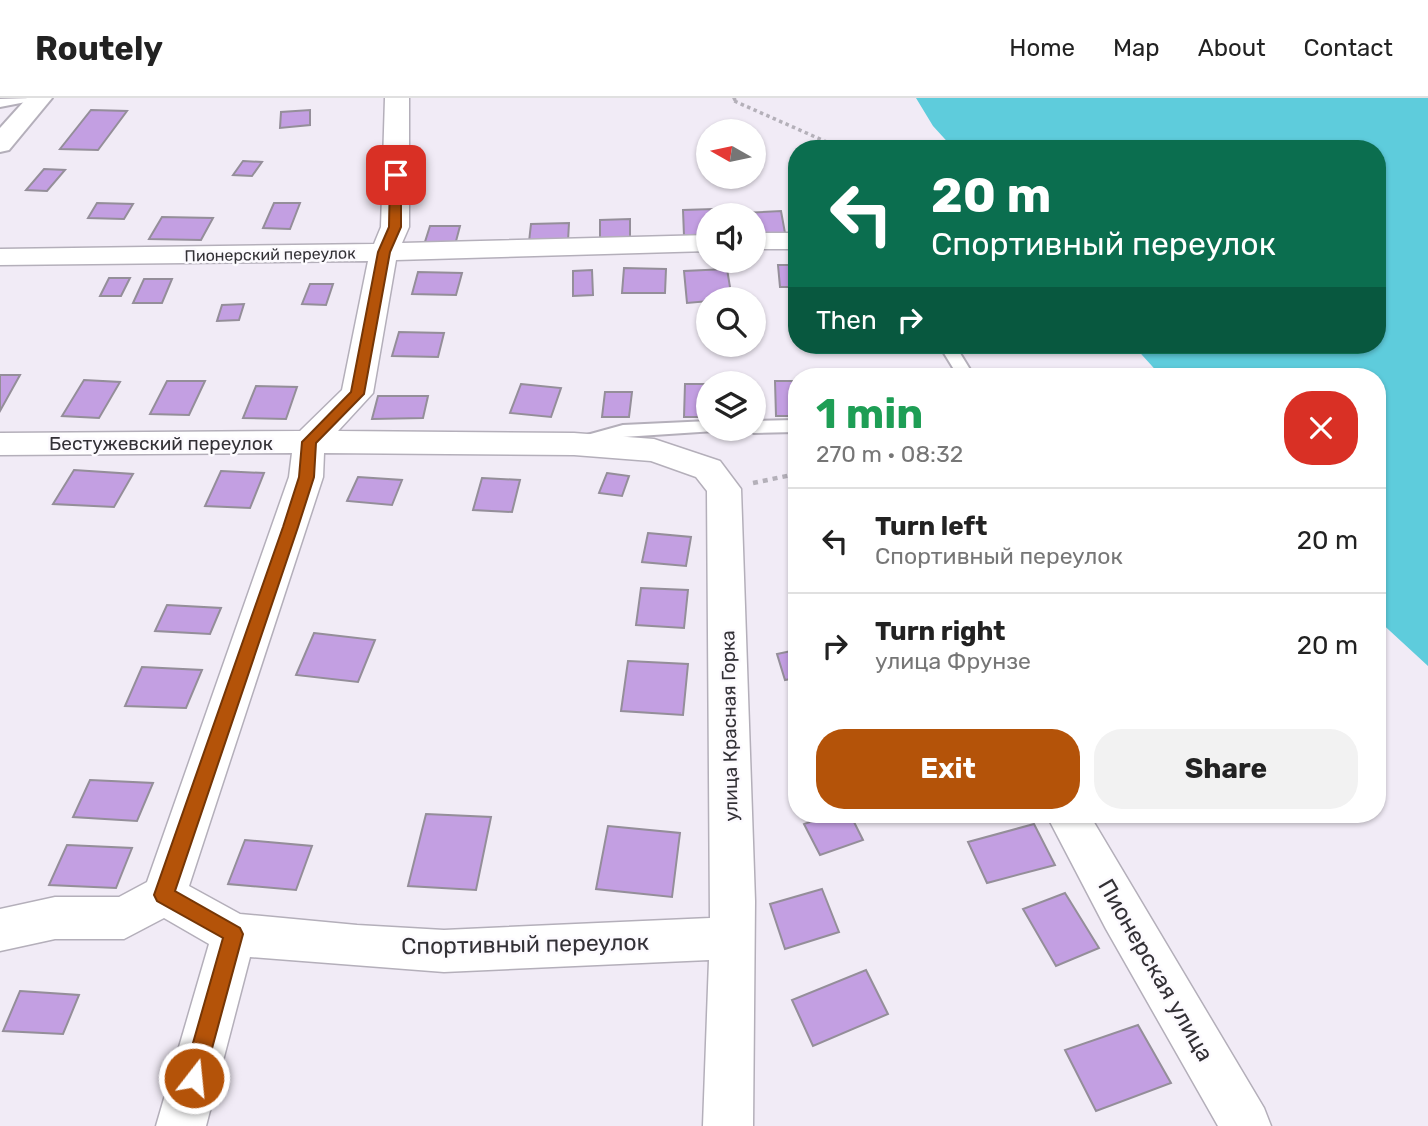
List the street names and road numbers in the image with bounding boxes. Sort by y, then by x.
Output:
street label: Пионерский переулок [184,243,356,265]
street label: Бестужевский переулок [49,432,273,455]
street label: улица Красная Горка [716,630,743,822]
street label: Пионерская улица [1092,874,1220,1066]
street label: Спортивный переулок [401,928,649,960]

